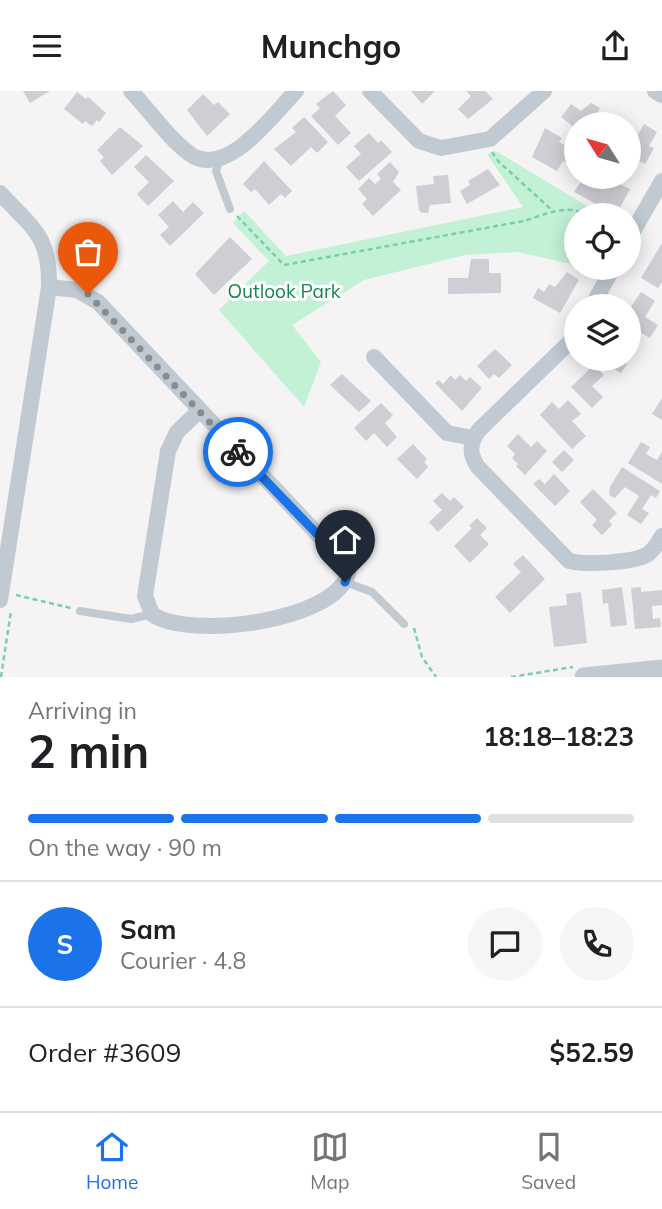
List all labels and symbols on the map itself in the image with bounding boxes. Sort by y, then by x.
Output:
north arrow [564,112,640,189]
pin [58,222,118,294]
park label: Outlook Park [227,279,341,303]
courier [203,417,273,487]
pin [315,510,375,582]

